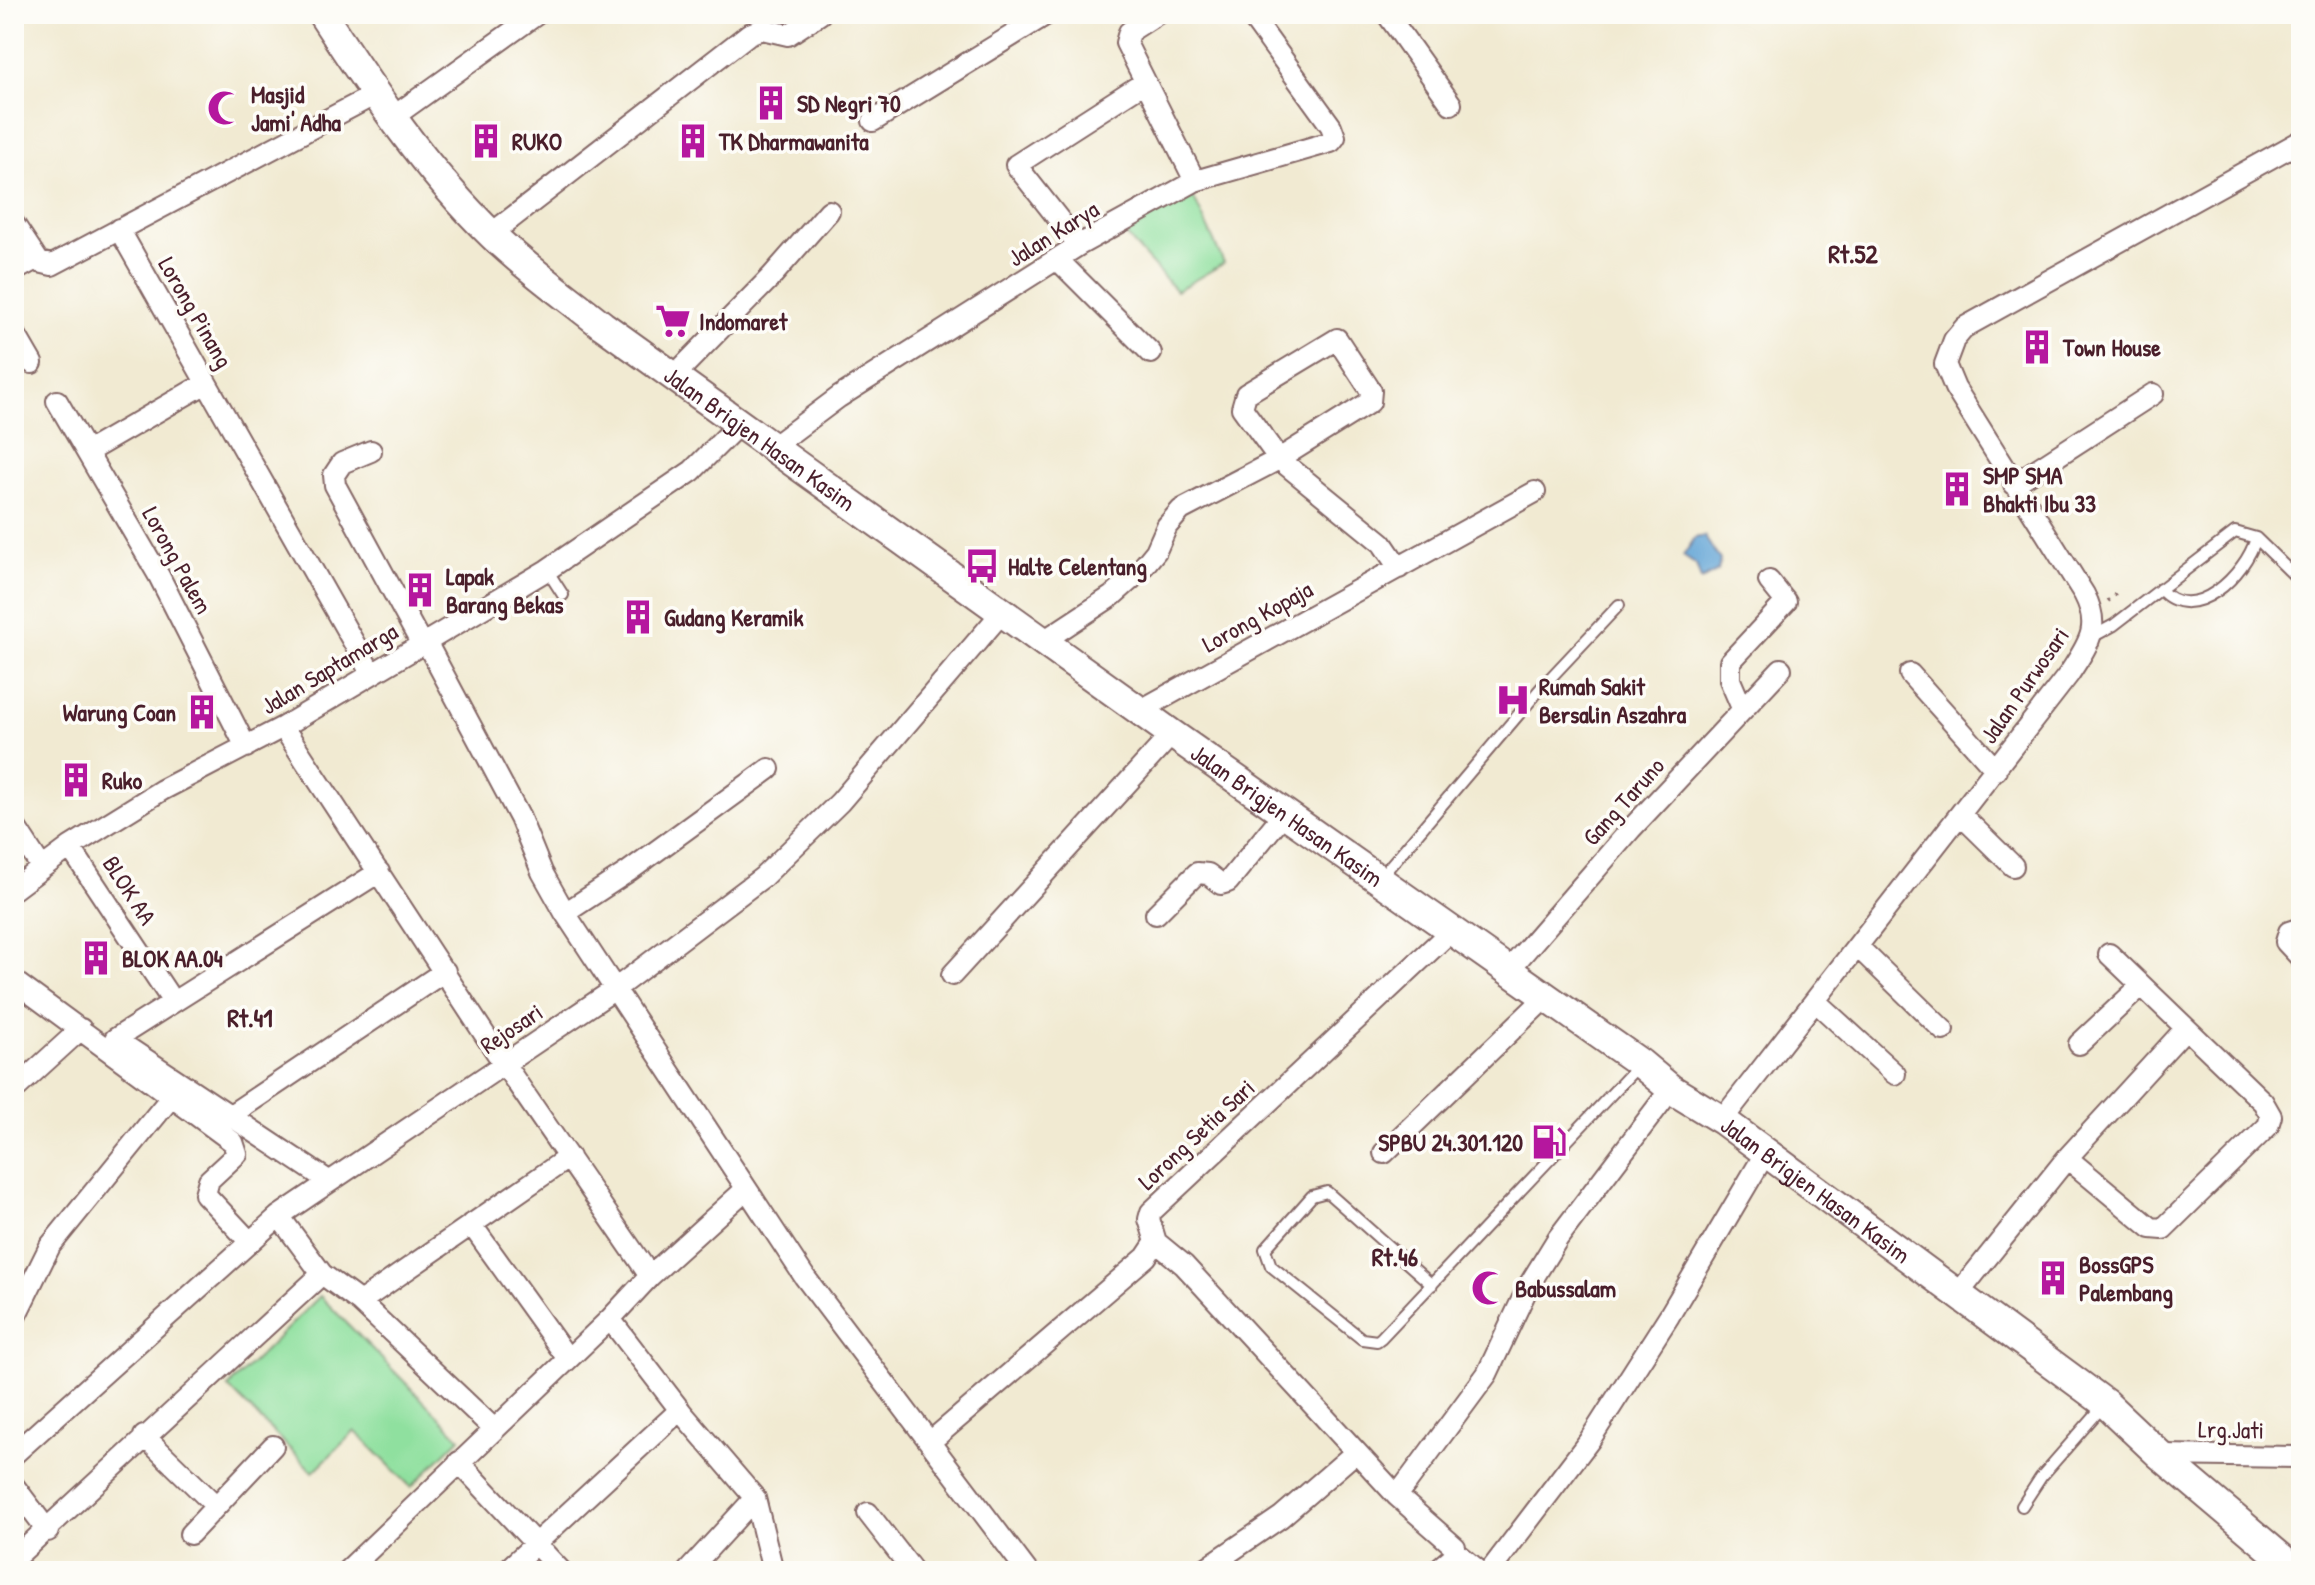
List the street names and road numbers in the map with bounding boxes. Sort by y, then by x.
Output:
street label: Jalan Karya [1002,193,1104,273]
street label: Lorong Pinang [151,251,241,373]
street label: Jalan Brigjen Hasan Kasim [658,359,862,518]
street label: Lorong Palem [135,501,221,619]
street label: Lorong Kopaja [1196,573,1318,659]
street label: Jalan Saptamarga [255,615,403,721]
street label: Jalan Purwosari [1972,621,2076,749]
street label: Jalan Brigjen Hasan Kasim [1185,736,1390,894]
street label: Gang Taruno [1575,750,1671,852]
street label: BLOK AA [96,849,164,931]
street label: Rejosari [473,995,549,1061]
street label: Lorong Setia Sari [1131,1072,1261,1196]
street label: Jalan Brigjen Hasan Kasim [1715,1109,1917,1270]
street label: Lrg.Jati [2198,1412,2264,1446]

